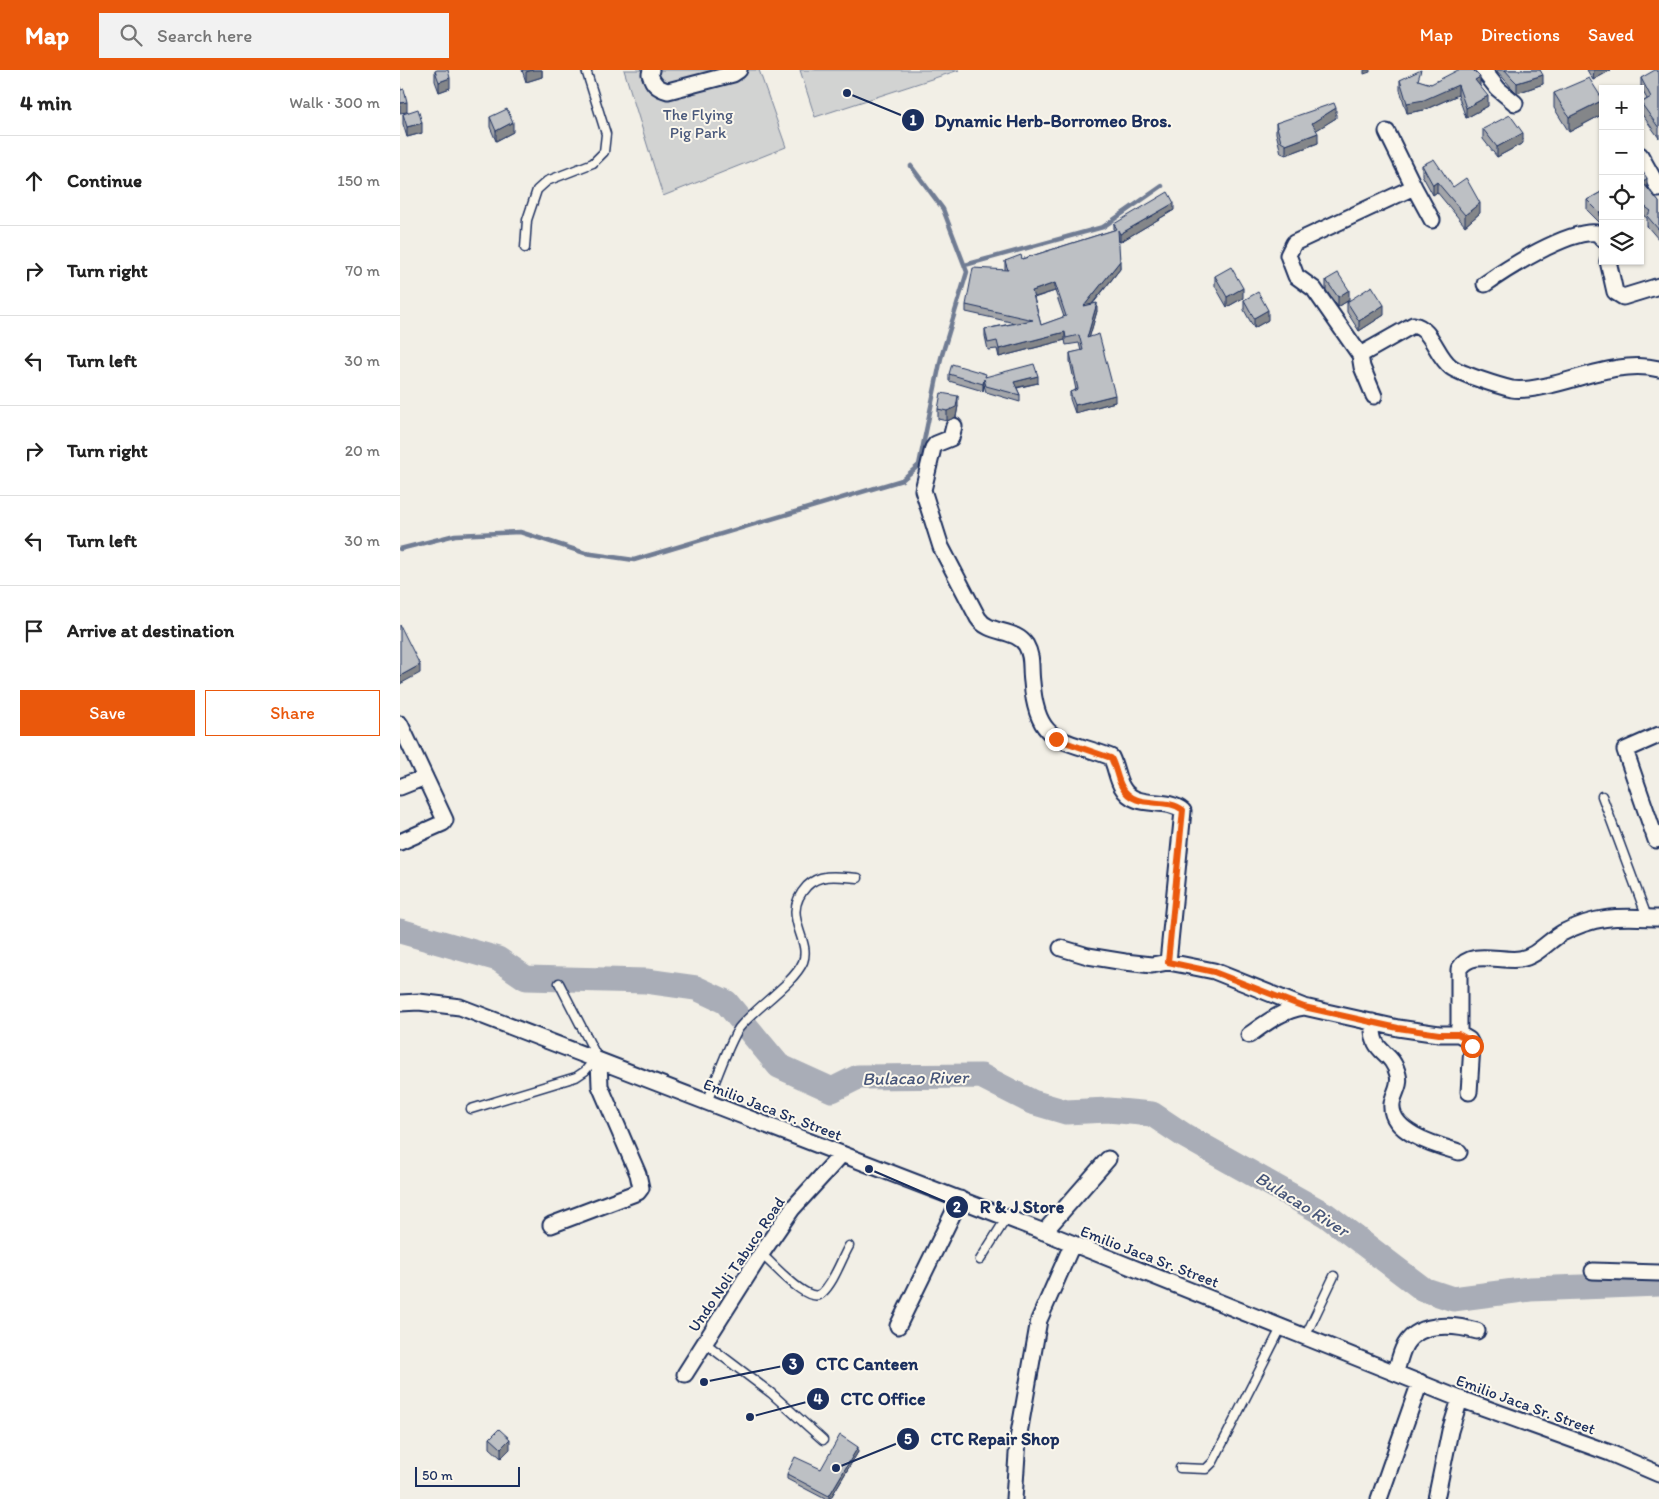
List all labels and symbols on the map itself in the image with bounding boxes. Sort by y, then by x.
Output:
callout: Dynamic Herb-Borromeo Bros. [900,104,1182,137]
park label: The Flying Pig Park [663,105,734,142]
text: Dynamic Herb-Borromeo Bros. [934,110,1172,132]
text: 1 [910,111,917,129]
route end [1045,728,1068,751]
route start [1461,1035,1484,1058]
water label: Bulacao River [862,1066,970,1090]
street label: Emilio Jaca Sr. Street [701,1074,845,1145]
water label: Bulacao River [1251,1167,1354,1242]
callout: R & J Store [945,1190,1074,1223]
street label: Undo Noli Tabuco Road [684,1193,789,1335]
text: R & J Store [980,1196,1065,1218]
text: 2 [953,1198,961,1216]
street label: Emilio Jaca Sr. Street [1078,1221,1222,1292]
callout: CTC Canteen [780,1347,928,1380]
text: CTC Canteen [816,1353,919,1375]
text: 3 [789,1355,797,1373]
street label: Emilio Jaca Sr. Street [1454,1370,1598,1439]
callout: CTC Office [806,1382,936,1415]
text: CTC Office [840,1388,926,1410]
text: 4 [813,1390,823,1408]
callout: CTC Repair Shop [895,1422,1069,1455]
text: CTC Repair Shop [931,1428,1060,1450]
text: 5 [904,1430,912,1448]
scale bar [415,1464,520,1487]

